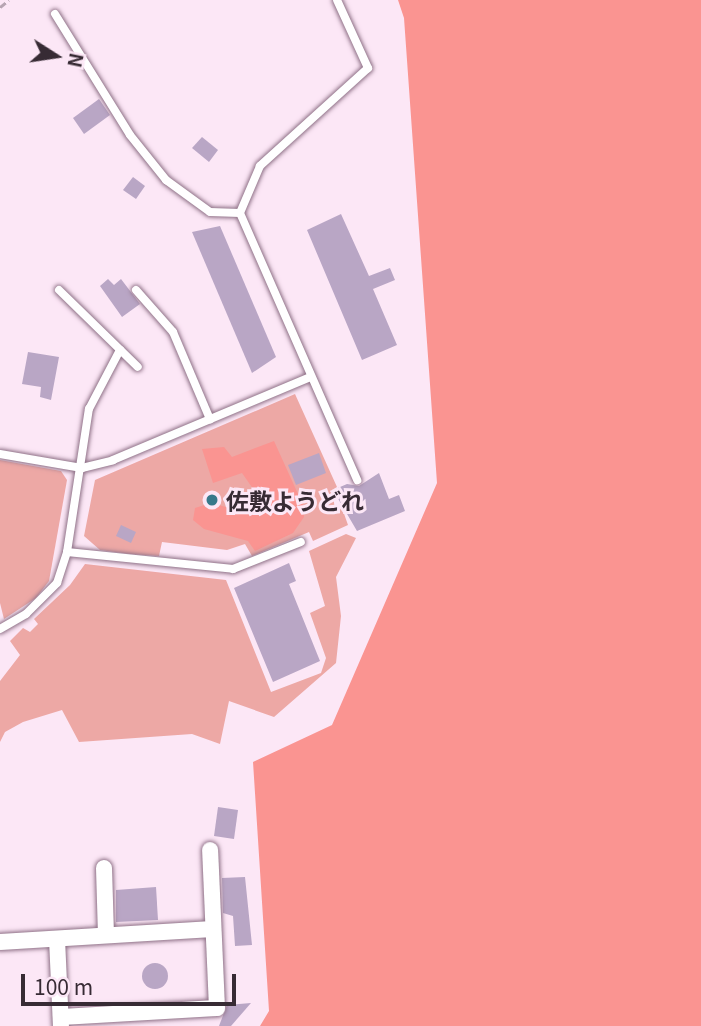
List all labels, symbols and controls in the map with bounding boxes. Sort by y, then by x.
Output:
north arrow [21,21,91,91]
text: N [62,51,92,70]
place label: 佐敷ようどれ [226,486,364,514]
marker: 佐敷ようどれ [204,492,220,508]
scale bar [24,960,240,1004]
text: 100 m [34,971,93,1001]

